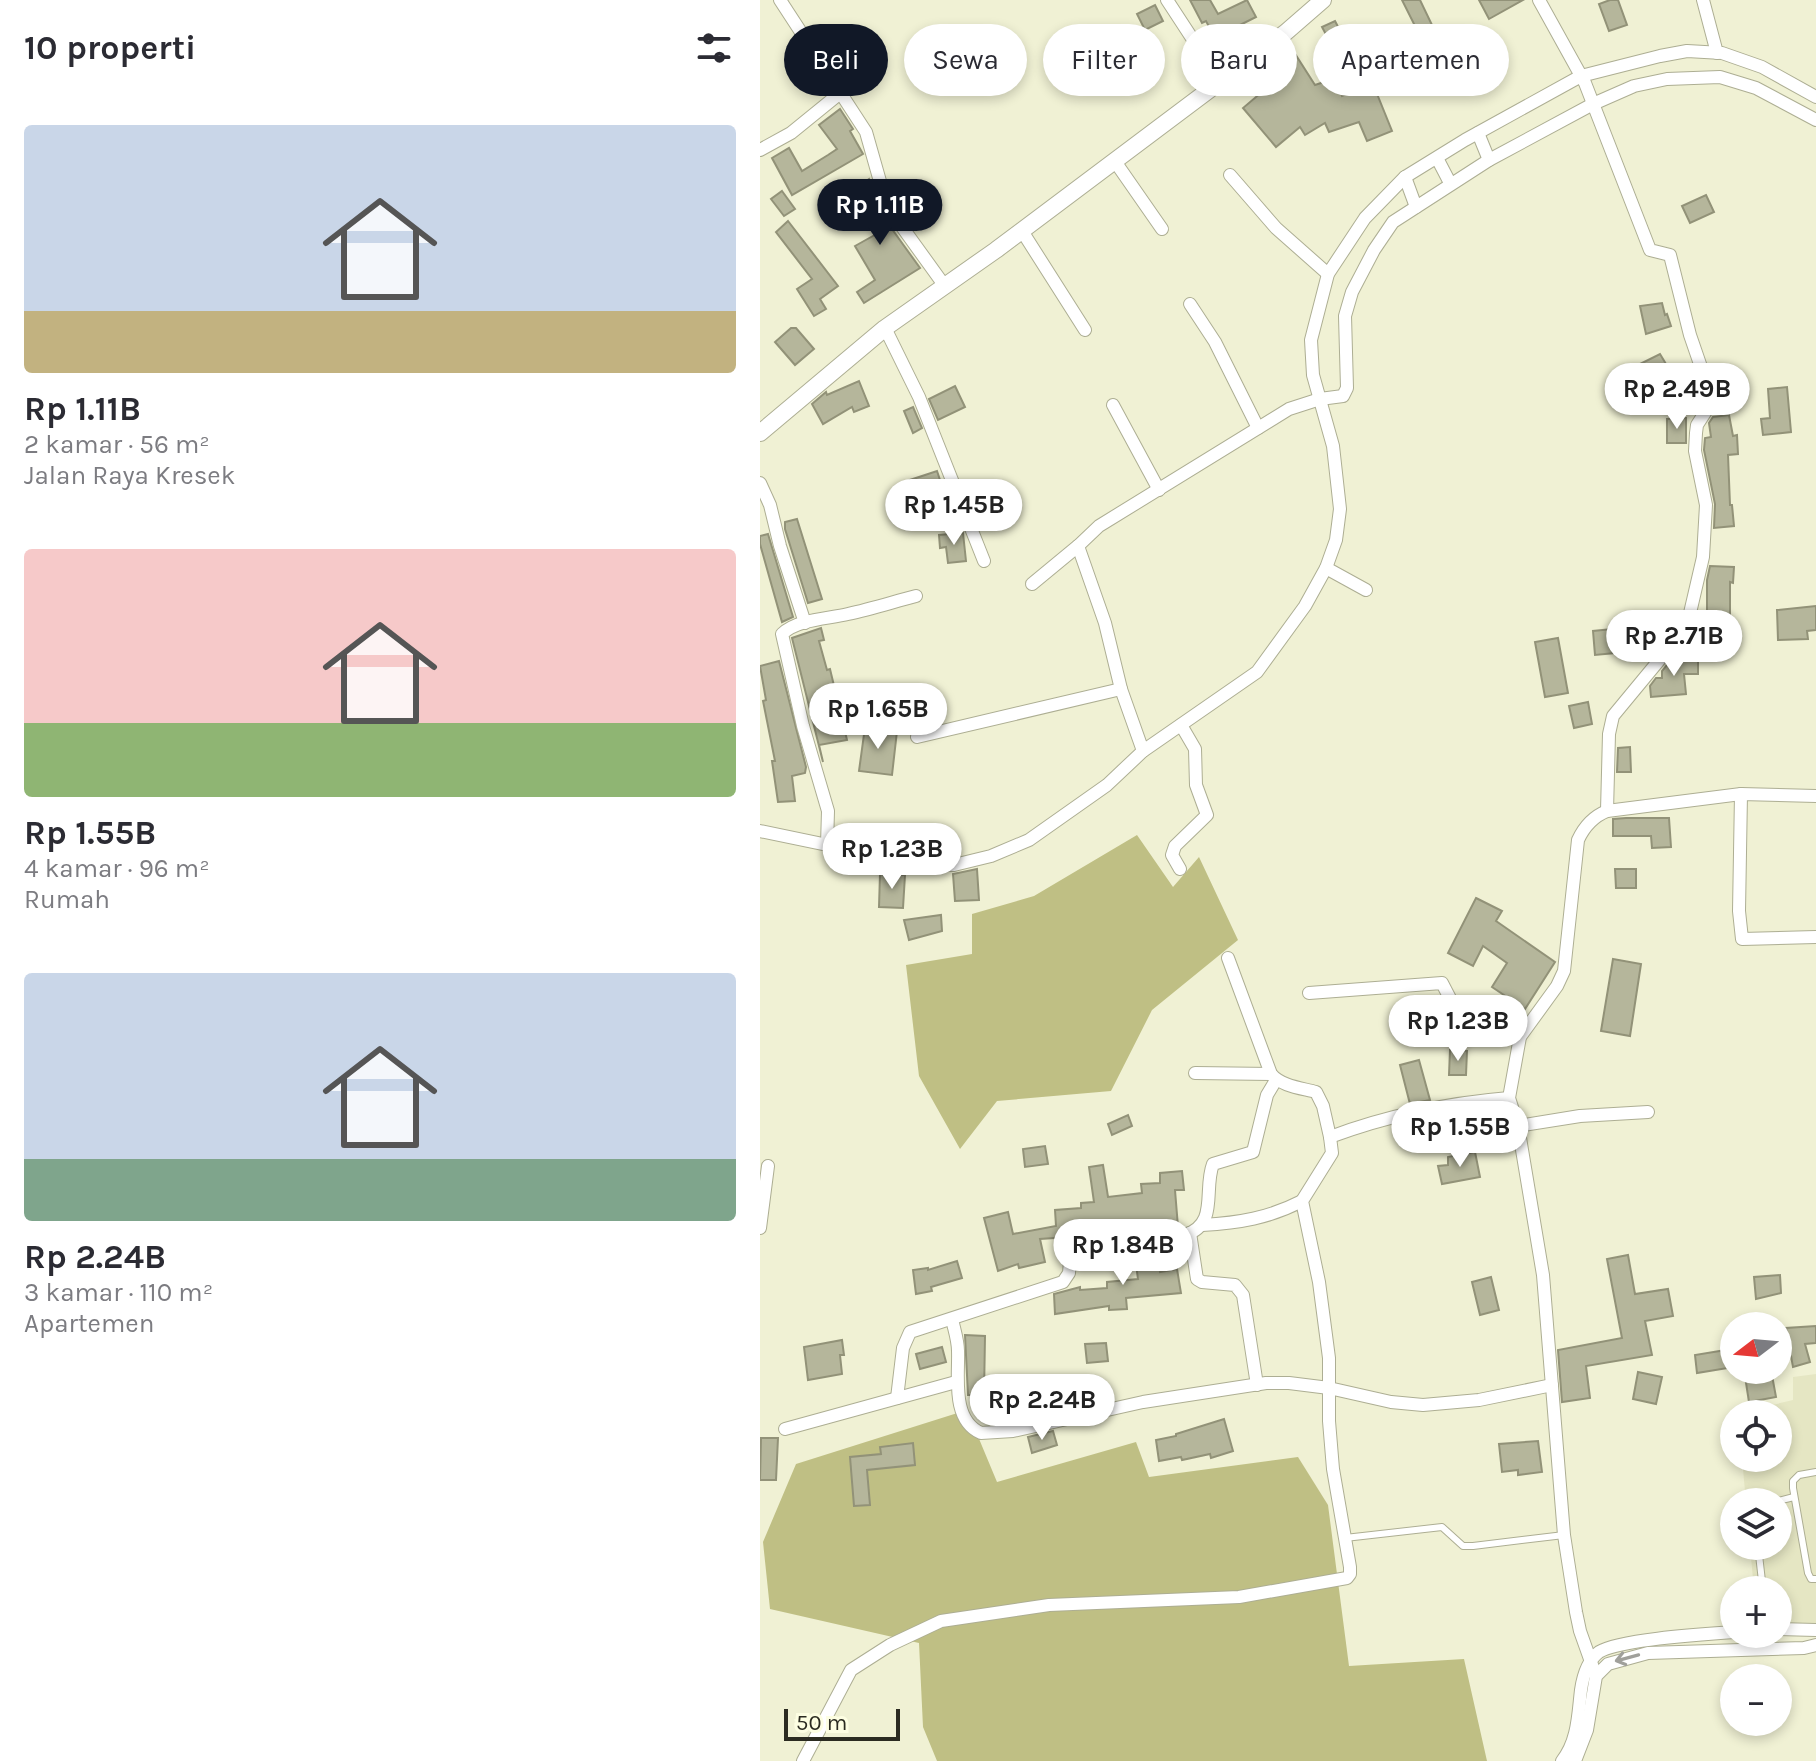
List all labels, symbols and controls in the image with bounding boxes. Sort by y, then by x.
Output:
chip: Beli [784,24,888,96]
chip: Sewa [904,24,1027,96]
chip: Filter [1043,24,1165,96]
chip: Baru [1181,24,1297,96]
chip: Apartemen [1313,24,1509,96]
icon: filters [692,26,736,70]
text: 10 properti [24,28,196,68]
icon: home [308,177,452,321]
pin: Rp 1.11B [797,179,963,247]
text: Rp 1.11B [835,189,925,220]
pin: Rp 2.49B [1594,363,1760,431]
text: Rp 2.49B [1623,373,1731,404]
text: Rp 1.11B [24,389,141,429]
text: 2 kamar · 56 m² [24,429,210,460]
text: Jalan Raya Kresek [24,460,235,491]
pin: Rp 1.45B [871,479,1037,547]
text: Rp 1.45B [903,489,1005,520]
icon: home [308,601,452,745]
pin: Rp 2.71B [1591,610,1757,678]
text: Rp 2.71B [1624,620,1724,651]
pin: Rp 1.65B [795,683,961,751]
text: Rp 1.65B [827,693,929,724]
text: Rp 1.55B [24,813,156,853]
pin: Rp 1.23B [809,823,975,891]
text: Rp 1.23B [841,833,943,864]
text: 4 kamar · 96 m² [24,853,210,884]
text: Rumah [24,884,110,915]
pin: Rp 1.23B [1375,995,1541,1063]
text: Rp 1.23B [1407,1005,1509,1036]
icon: home [308,1025,452,1169]
pin: Rp 1.55B [1377,1101,1543,1169]
text: Rp 1.55B [1409,1111,1511,1142]
pin: Rp 1.84B [1040,1219,1206,1287]
text: Rp 1.84B [1071,1229,1175,1260]
text: Rp 2.24B [24,1237,166,1277]
text: 3 kamar · 110 m² [24,1277,213,1308]
text: Apartemen [24,1308,154,1339]
north arrow [1720,1312,1792,1384]
map controls [1720,1312,1792,1736]
pin: Rp 2.24B [959,1374,1125,1442]
text: Rp 2.24B [988,1384,1096,1415]
button: locate [1720,1400,1792,1472]
button: layers [1720,1488,1792,1560]
button: + [1720,1576,1792,1648]
one-way arrow [1615,1652,1641,1667]
button: − [1720,1664,1792,1736]
scale bar [784,1705,900,1741]
text: 50 m [796,1710,847,1736]

